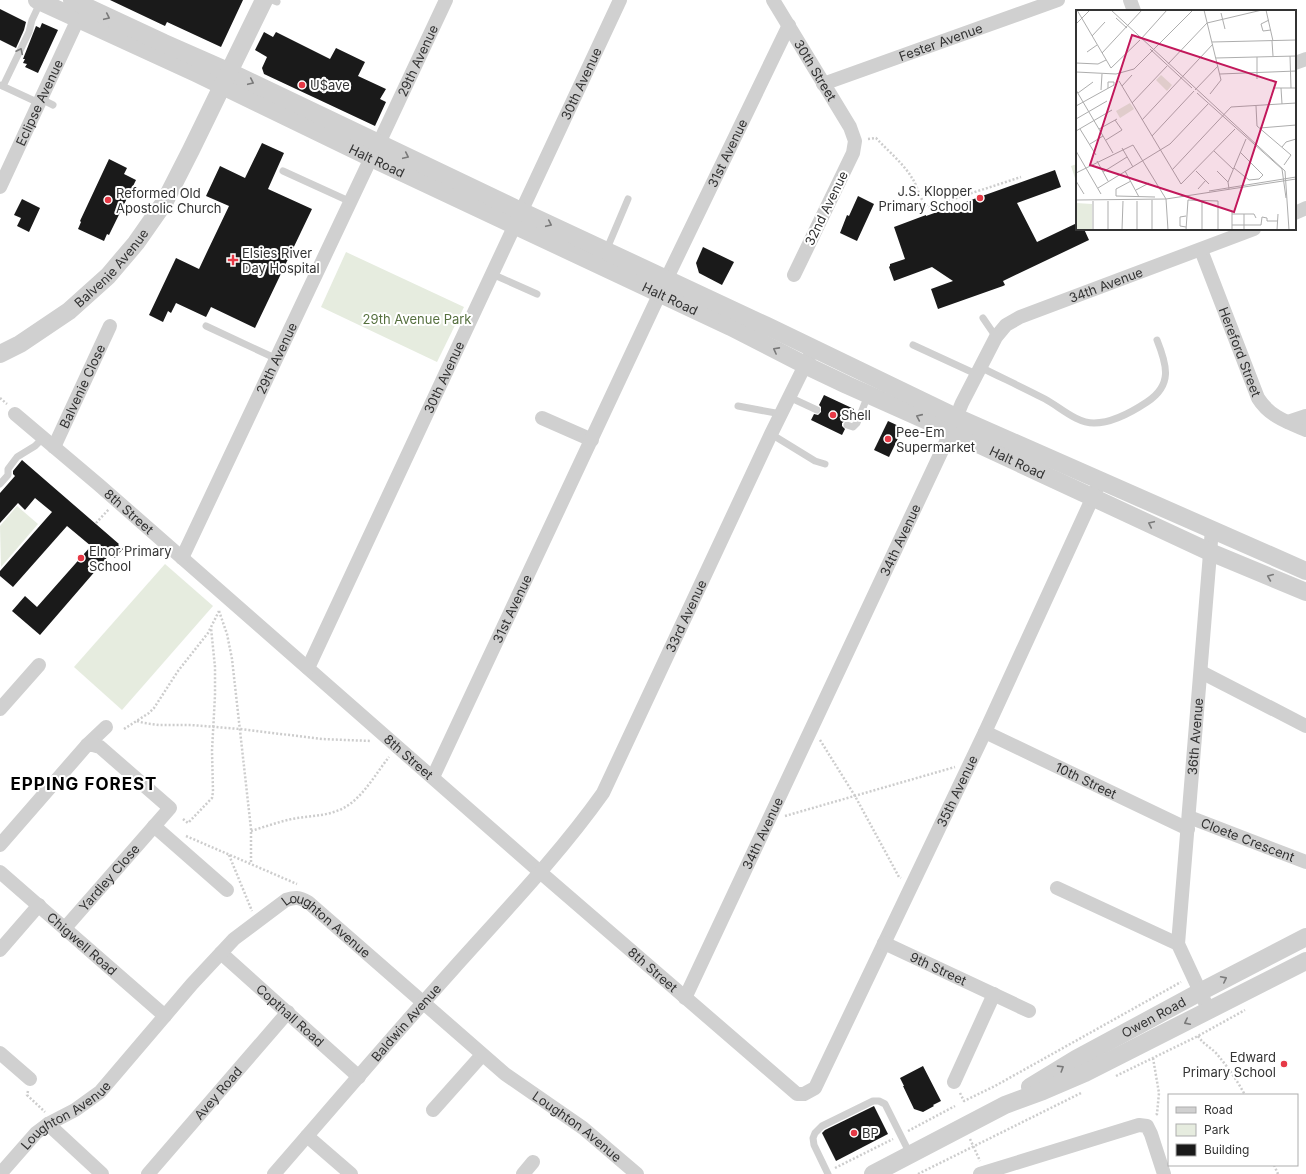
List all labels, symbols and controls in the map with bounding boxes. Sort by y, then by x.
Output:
inset map [1076,10,1296,230]
one-way arrow [103,12,111,20]
street label: Fester Avenue [897,20,985,64]
street label: 29th Avenue [394,22,441,99]
street label: 30th Street [791,37,840,104]
street label: 30th Avenue [557,45,605,122]
one-way arrow [15,48,23,55]
street label: Eclipse Avenue [12,57,66,148]
one-way arrow [247,77,255,85]
place label: U$ave [310,77,350,93]
marker: U$ave [297,80,307,90]
street label: 31st Avenue [704,116,751,190]
street label: Halt Road [347,141,407,181]
one-way arrow [402,151,410,159]
street label: 32nd Avenue [801,168,851,248]
place label: J.S. Klopper Primary School [879,183,972,214]
place label: Reformed Old Apostolic Church [116,185,222,216]
marker: J.S. Klopper Primary School [975,193,985,203]
marker: Reformed Old Apostolic Church [103,195,113,205]
one-way arrow [545,219,552,227]
street label: Balvenie Avenue [71,226,152,310]
place label: Elsies River Day Hospital [242,245,320,276]
marker: Elsies River Day Hospital [227,254,239,266]
street label: 34th Avenue [1067,264,1145,306]
street label: Halt Road [640,279,701,318]
street label: Hereford Street [1216,305,1265,399]
park label: 29th Avenue Park [363,311,471,327]
street label: 29th Avenue [253,320,300,397]
street label: 30th Avenue [420,339,468,416]
street label: Balvenie Close [56,342,108,431]
one-way arrow [773,347,780,355]
place label: Shell [841,407,871,423]
marker: Shell [828,410,838,420]
one-way arrow [915,414,923,422]
place label: Pee-Em Supermarket [896,424,975,455]
marker: Pee-Em Supermarket [883,434,893,444]
street label: Halt Road [987,443,1048,482]
street label: 8th Street [101,485,157,537]
street label: 34th Avenue [876,501,924,579]
one-way arrow [1148,521,1155,529]
place label: Elnor Primary School [89,543,172,574]
marker: Elnor Primary School [76,553,86,563]
street label: 31st Avenue [489,572,535,645]
one-way arrow [1267,573,1274,581]
street label: 33rd Avenue [662,577,710,655]
street label: 36th Avenue [1184,697,1206,776]
street label: 8th Street [381,731,437,783]
street label: 35th Avenue [933,753,981,829]
street label: 10th Street [1053,759,1119,802]
district label: EPPING FOREST [11,774,157,794]
street label: 34th Avenue [739,795,786,872]
street label: Cloete Crescent [1199,814,1297,865]
street label: Yardley Close [75,841,143,915]
street label: Loughton Avenue [278,890,374,961]
street label: Chigwell Road [44,909,120,979]
street label: 8th Street [625,944,681,995]
street label: 9th Street [907,948,969,989]
one-way arrow [1220,977,1228,984]
street label: Baldwin Avenue [368,980,444,1064]
street label: Copthall Road [253,981,327,1050]
street label: Owen Road [1119,993,1188,1041]
one-way arrow [1184,1017,1192,1025]
place label: Edward Primary School [1183,1049,1276,1080]
marker: Edward Primary School [1279,1059,1289,1069]
street label: Avey Road [191,1063,245,1123]
one-way arrow [1057,1065,1064,1073]
street label: Loughton Avenue [17,1078,114,1153]
street label: Loughton Avenue [530,1088,625,1165]
legend [1168,1094,1298,1166]
text: Road [1204,1102,1233,1117]
text: Park [1204,1122,1230,1137]
place label: BP [862,1125,879,1141]
marker: BP [849,1128,859,1138]
text: Building [1204,1142,1249,1157]

